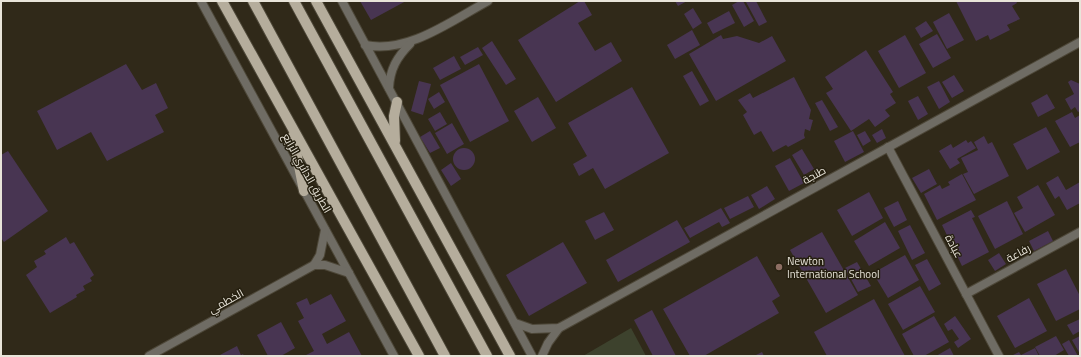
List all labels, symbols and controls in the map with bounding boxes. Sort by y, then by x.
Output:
street label: الطريق الدائري الرابع [278,130,336,216]
street label: طنجة [799,162,829,188]
street label: عبادة [941,231,967,261]
street label: رفاعة [1003,240,1033,266]
place label: Newton International School [787,253,880,282]
marker: Newton International School [774,262,784,272]
street label: الخطمي [205,285,247,318]

